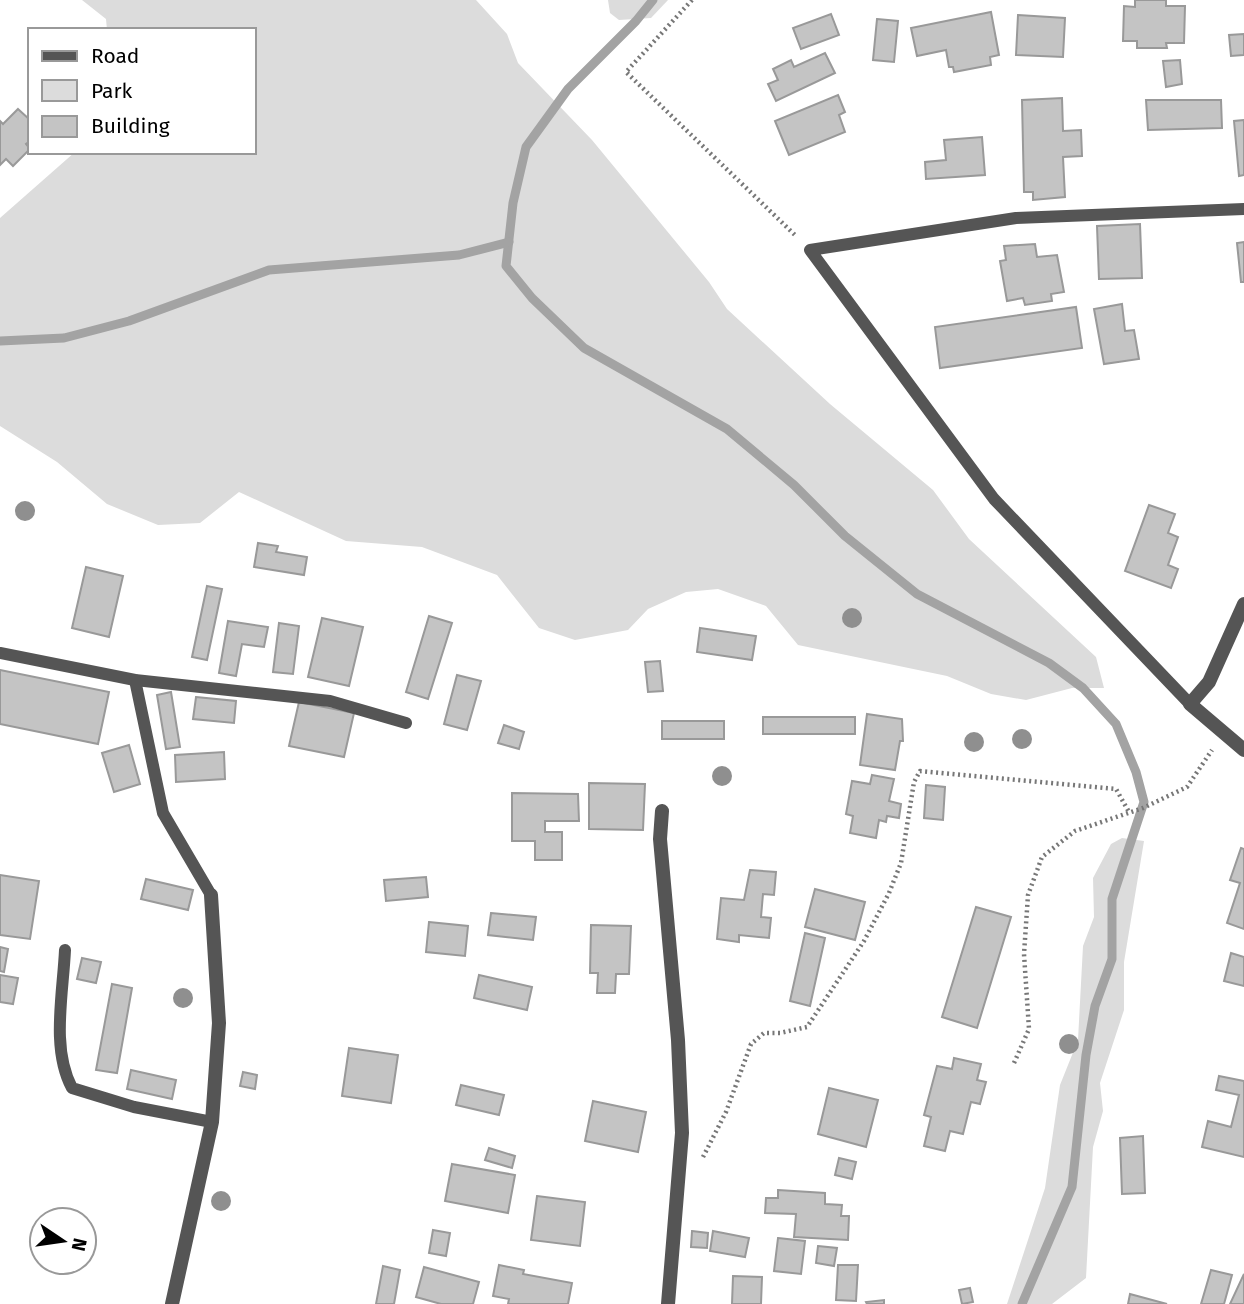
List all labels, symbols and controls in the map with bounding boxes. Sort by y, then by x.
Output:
legend [28,28,256,154]
text: Road [91,43,139,69]
text: Park [91,78,133,104]
text: Building [91,113,170,139]
north arrow [28,1206,98,1276]
text: N [66,1236,92,1253]

